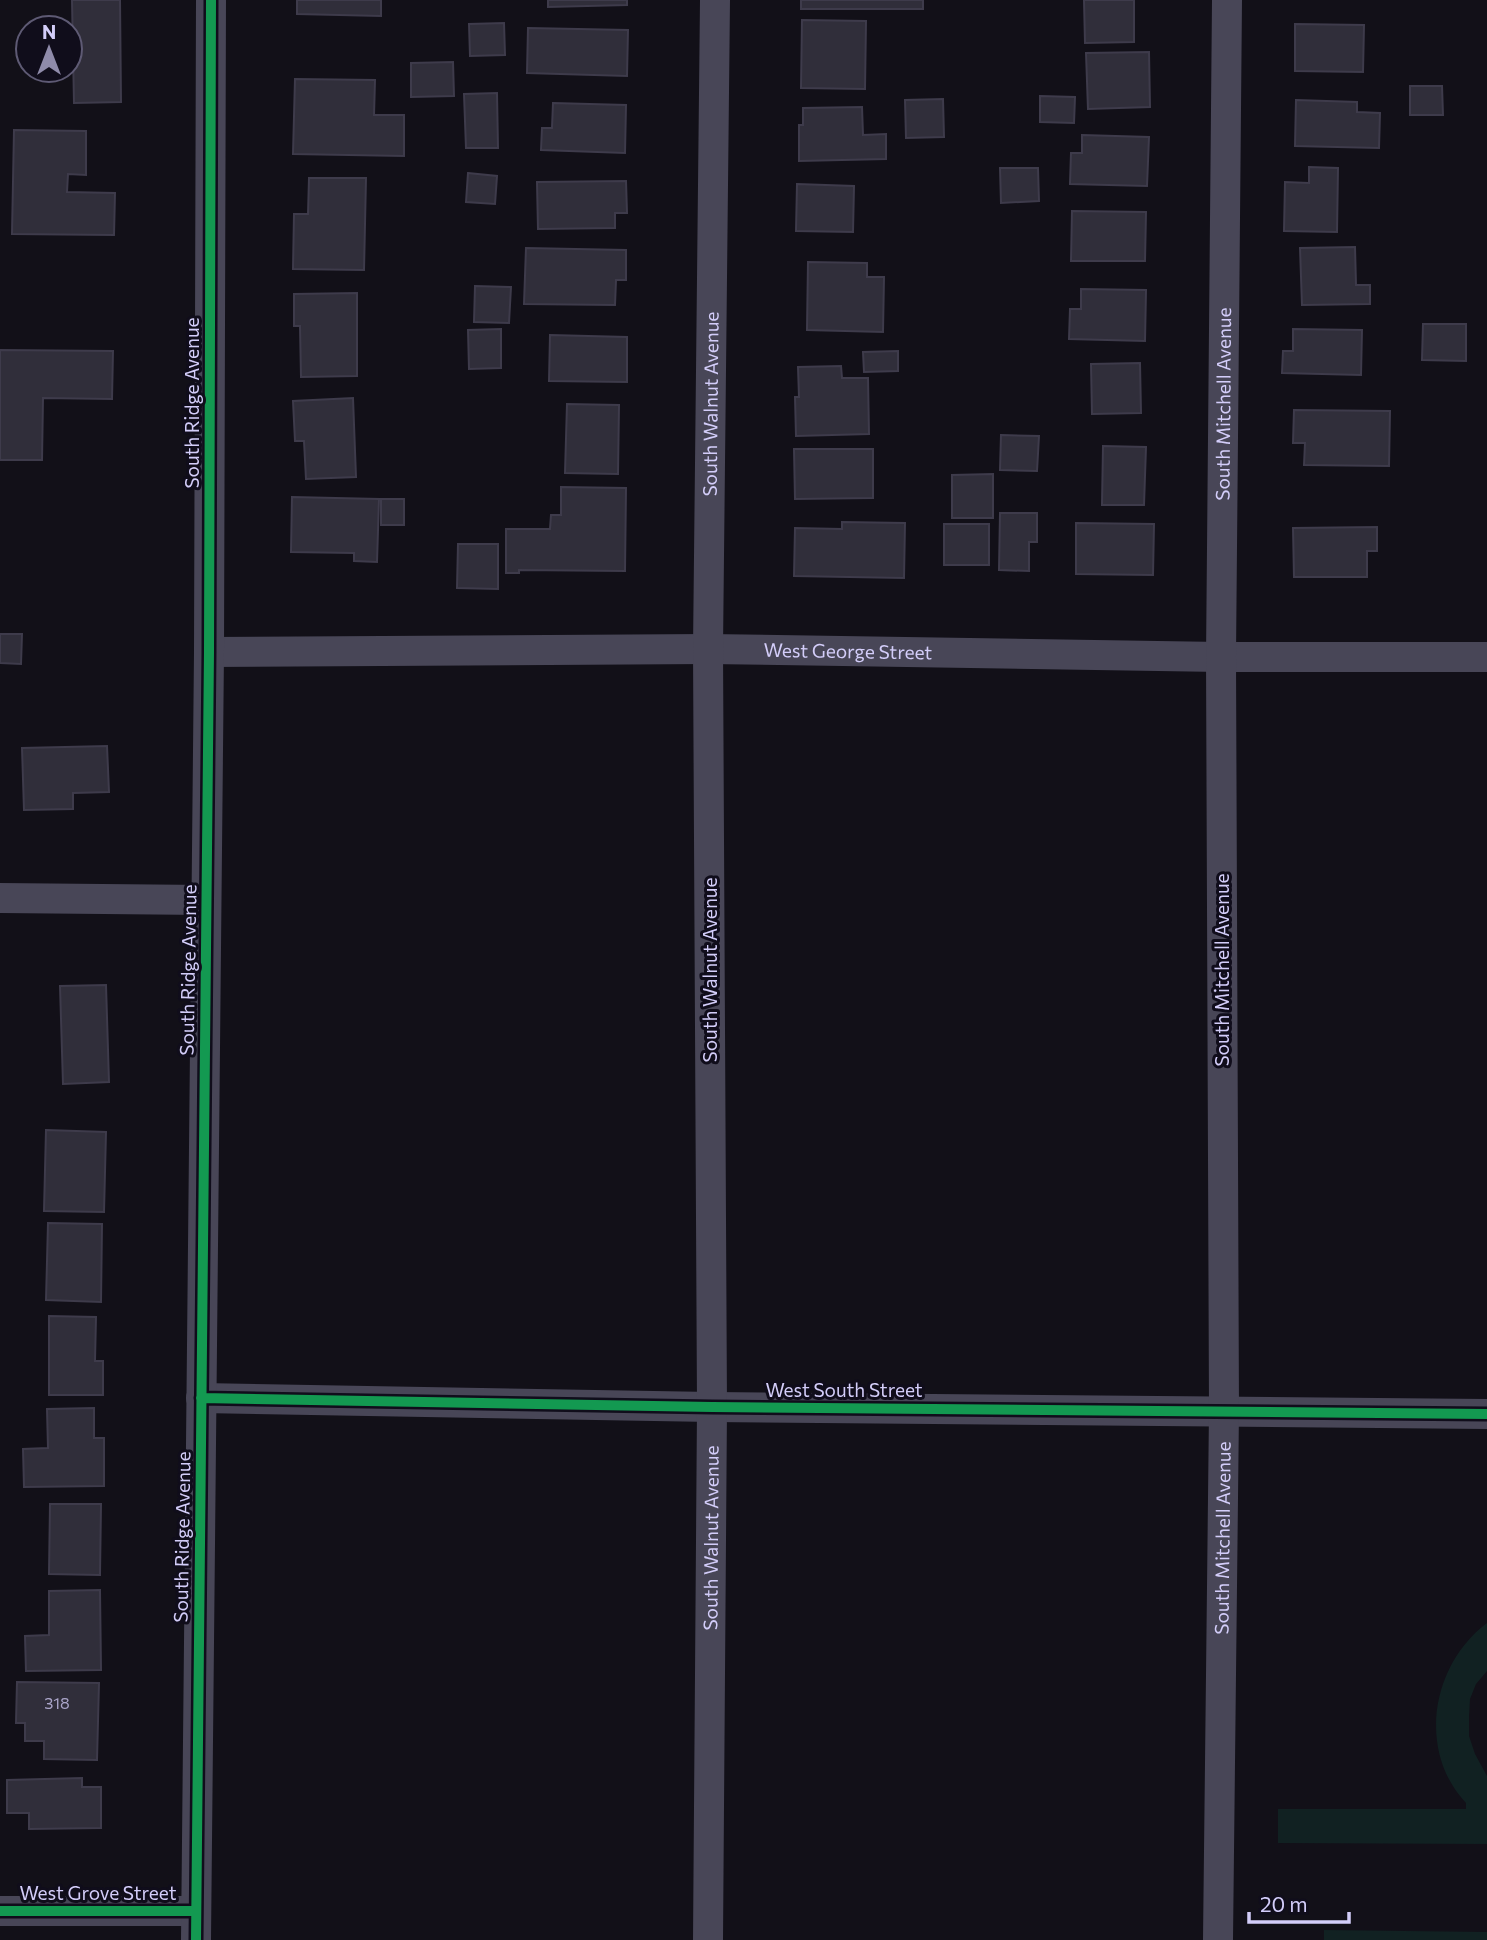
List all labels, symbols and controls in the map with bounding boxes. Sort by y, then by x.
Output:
north arrow [14,14,84,84]
text: N [42,20,56,43]
street label: South Mitchell Avenue [1210,307,1235,501]
street label: South Walnut Avenue [698,311,723,497]
street label: South Ridge Avenue [180,317,203,489]
street label: West George Street [764,638,933,663]
street label: South Mitchell Avenue [1210,873,1233,1067]
street label: South Walnut Avenue [698,878,721,1062]
street label: South Ridge Avenue [175,884,200,1056]
street label: West South Street [765,1378,923,1401]
street label: South Mitchell Avenue [1209,1441,1235,1635]
street label: South Walnut Avenue [698,1445,723,1631]
street label: South Ridge Avenue [169,1451,194,1623]
house number: 318 [44,1693,70,1712]
street label: West Grove Street [19,1881,177,1904]
scale bar [1249,1881,1349,1925]
text: 20 m [1260,1891,1308,1916]

